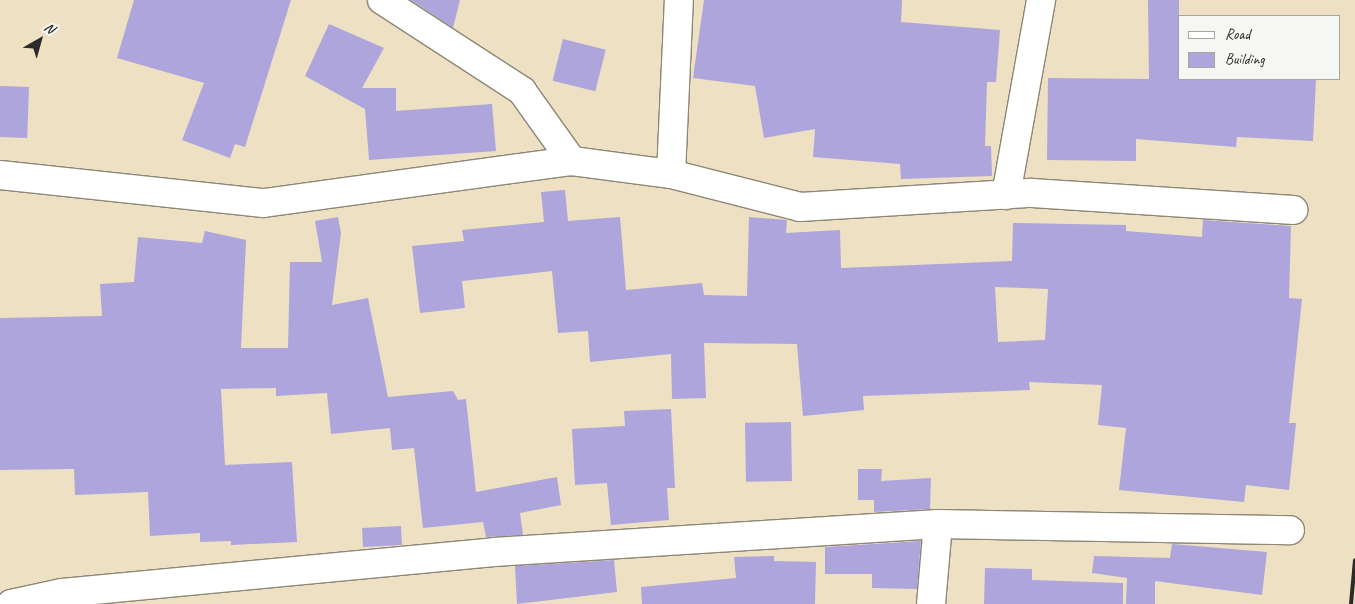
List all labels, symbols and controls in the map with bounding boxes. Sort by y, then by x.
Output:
north arrow [15,15,65,65]
legend [1178,15,1340,80]
text: N [41,18,58,37]
text: Road [1225,25,1250,44]
text: Building [1225,50,1264,69]

